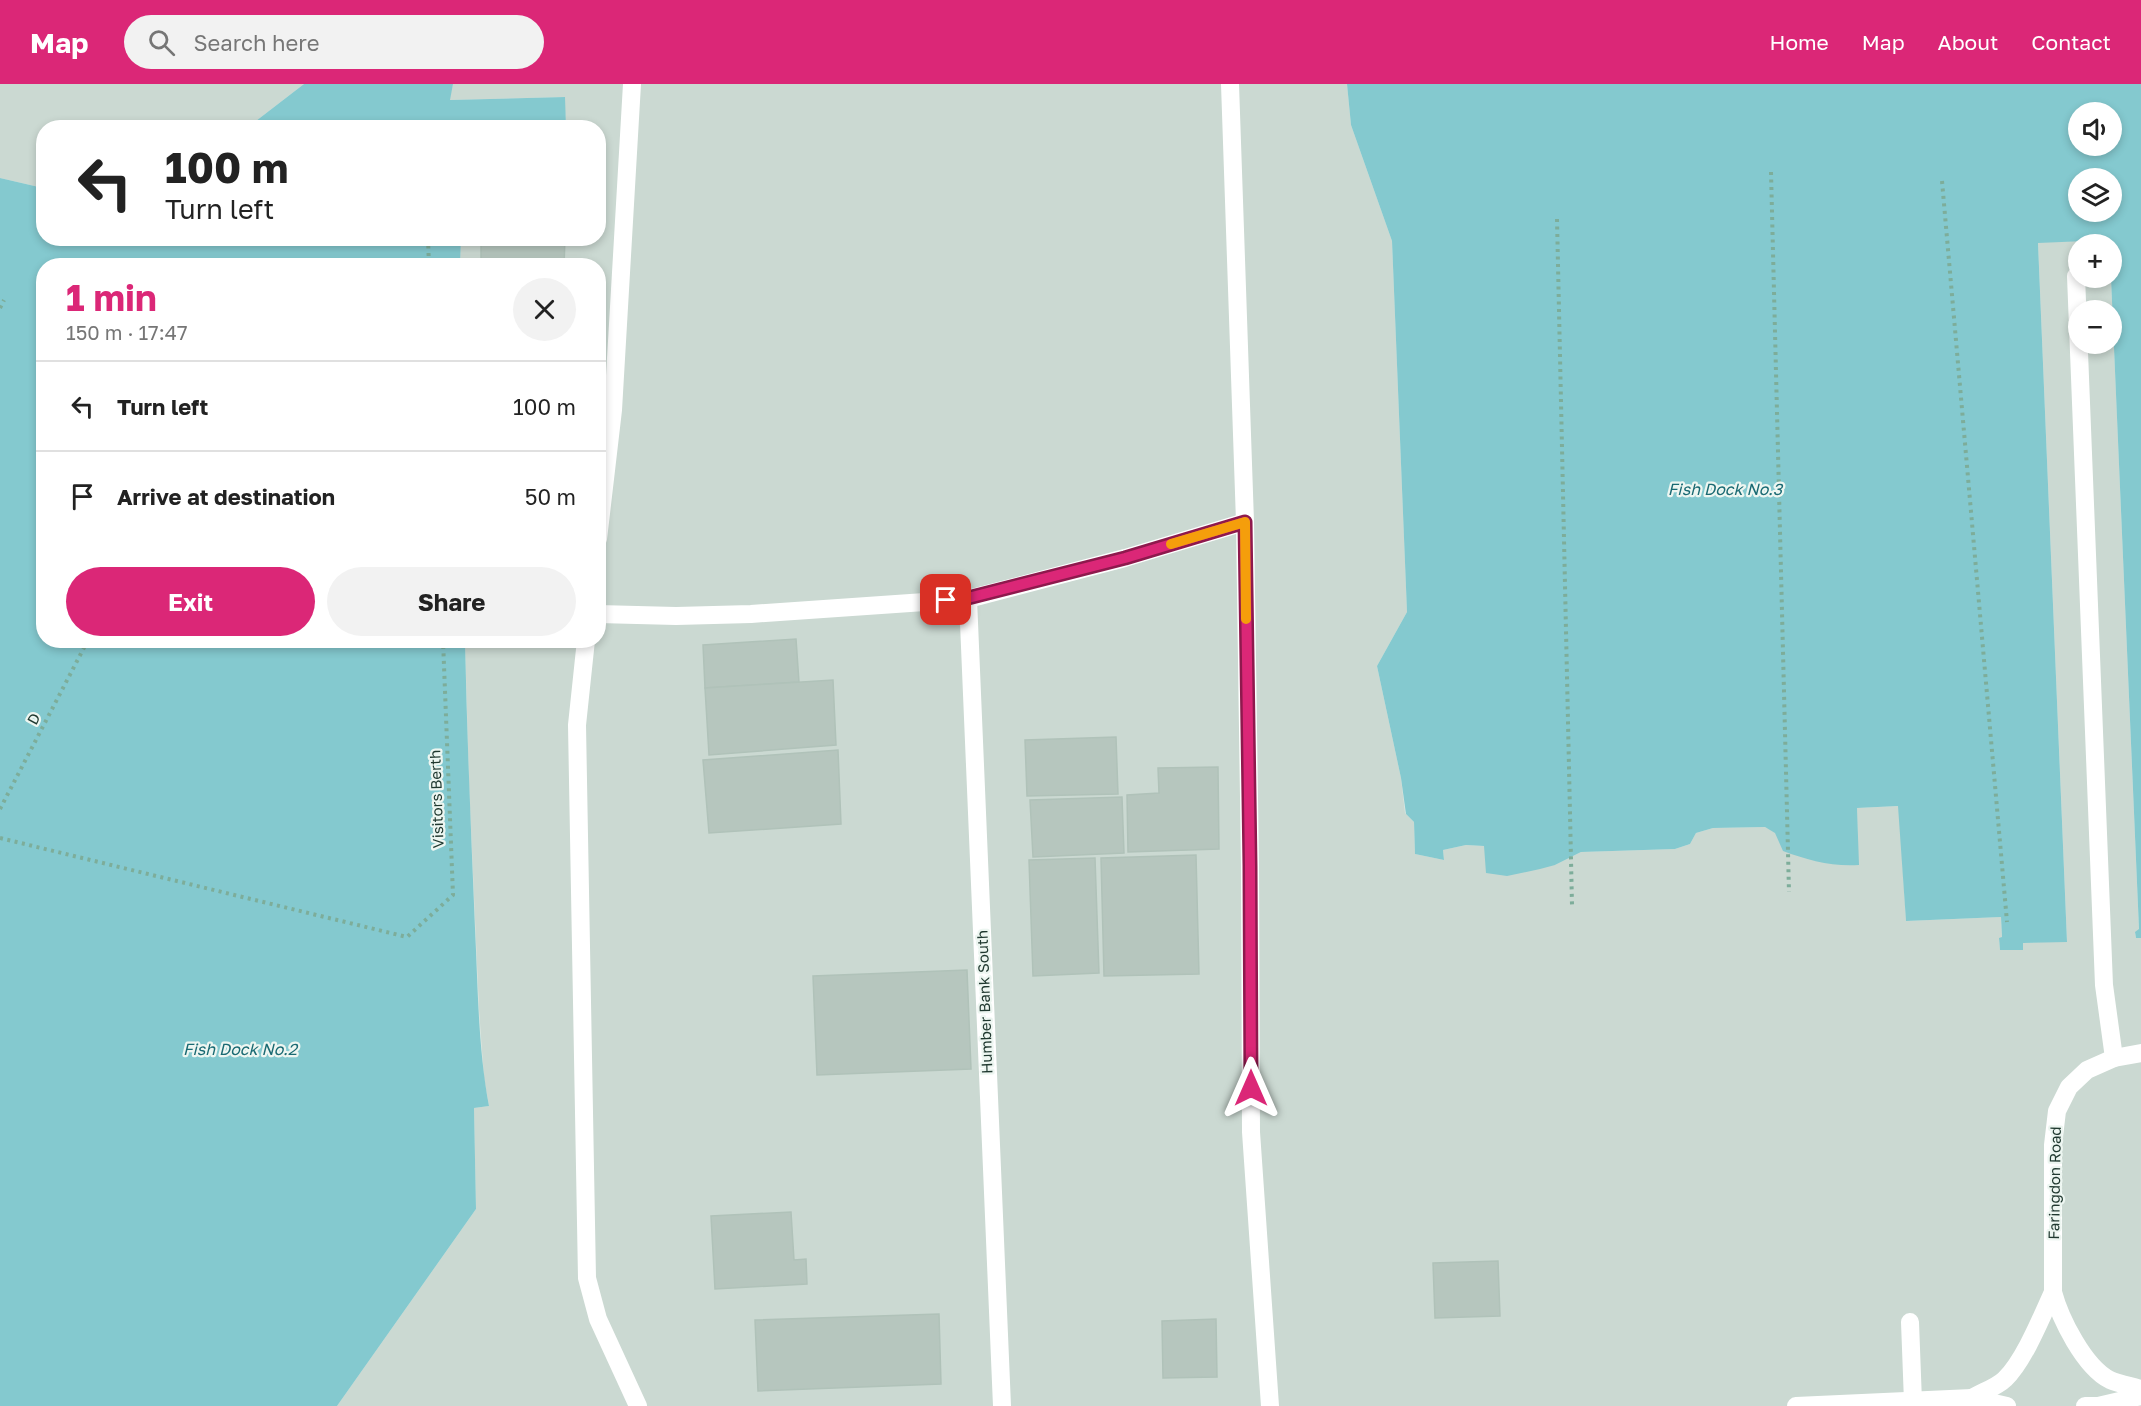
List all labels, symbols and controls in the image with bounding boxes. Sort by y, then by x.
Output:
search box [124,15,544,69]
text: Map [30,26,88,59]
icon: search [145,26,178,59]
text: Search here [193,29,319,56]
text: Home [1769,29,1829,55]
text: Map [1862,29,1905,55]
text: About [1938,29,1998,55]
text: Contact [2031,29,2111,55]
map controls [2068,102,2122,354]
button: sound [2068,102,2122,156]
text: 100 m [165,142,288,192]
icon: left [66,144,144,222]
button: layers [2068,168,2122,222]
text: Turn left [165,193,274,225]
button: + [2068,234,2122,288]
text: 1 min [66,276,157,319]
button: close [513,278,576,341]
button: − [2068,300,2122,354]
text: 150 m · 17:47 [66,320,188,344]
icon: left [66,390,99,423]
text: Turn left [117,393,208,420]
text: 100 m [513,393,576,420]
water label: Fish Dock No.3 [1668,479,1784,499]
icon: arrive [66,480,99,513]
text: Arrive at destination [117,483,335,510]
text: 50 m [525,483,576,510]
button: Exit [66,567,315,636]
button: Share [327,567,576,636]
pin [920,574,971,625]
icon: arrive [929,583,962,616]
street label: D [23,710,44,727]
street label: Visitors Berth [425,749,447,849]
street label: Humber Bank South [972,930,996,1074]
water label: Fish Dock No.2 [183,1039,299,1059]
position arrow [1219,1056,1283,1120]
street label: Faringdon Road [2044,1126,2064,1240]

